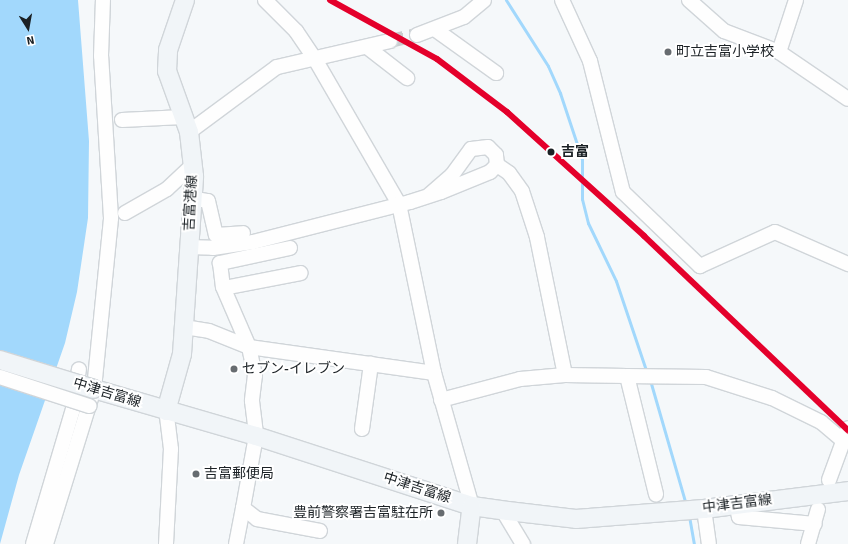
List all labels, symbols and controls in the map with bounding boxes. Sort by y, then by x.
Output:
north arrow [8,8,48,48]
text: N [25,33,35,47]
place label: 町立吉富小学校 [676,44,774,60]
marker: 町立吉富小学校 [663,47,673,57]
place label: 吉富 [561,144,589,160]
marker: 吉富 [544,145,558,159]
street label: 吉富港線 [181,175,201,231]
place label: セブン-イレブン [242,361,345,377]
marker: セブン-イレブン [229,364,239,374]
street label: 中津吉富線 [71,375,143,411]
place label: 吉富郵便局 [204,466,274,482]
marker: 吉富郵便局 [191,469,201,479]
street label: 中津吉富線 [381,469,453,507]
street label: 中津吉富線 [701,491,773,517]
place label: 豊前警察署吉富駐在所 [293,505,433,521]
marker: 豊前警察署吉富駐在所 [436,508,446,518]

